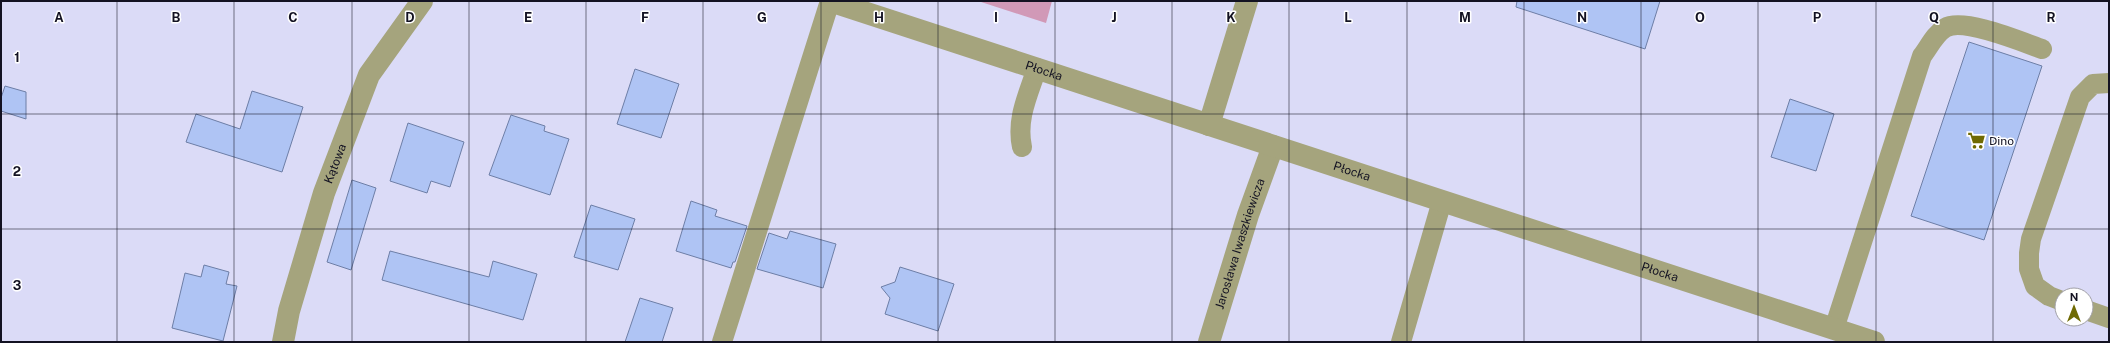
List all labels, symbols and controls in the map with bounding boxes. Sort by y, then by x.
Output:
text: A [54,10,64,25]
text: B [172,10,181,25]
text: C [288,10,298,25]
text: D [405,10,415,25]
text: E [524,10,532,25]
text: F [641,10,649,25]
text: G [757,10,767,25]
text: H [874,10,884,25]
text: I [994,10,998,25]
text: J [1111,10,1117,25]
text: K [1226,10,1236,25]
text: L [1344,10,1352,25]
text: M [1459,10,1471,25]
text: N [1577,10,1587,25]
text: O [1695,10,1705,25]
text: P [1813,10,1822,25]
text: Q [1929,10,1939,25]
text: R [2046,10,2056,25]
text: 1 [14,50,20,65]
street label: Płocka [1024,58,1064,83]
supermarket icon: Dino [1966,131,1986,151]
place label: Dino [1989,134,2014,148]
street label: Kątowa [321,142,349,186]
street label: Płocka [1332,159,1372,184]
text: 2 [13,164,21,179]
street label: Jarosława Iwaszkiewicza [1212,176,1268,311]
street label: Płocka [1640,259,1680,285]
text: 3 [13,278,22,293]
north arrow [2054,287,2094,327]
text: N [2070,291,2078,303]

